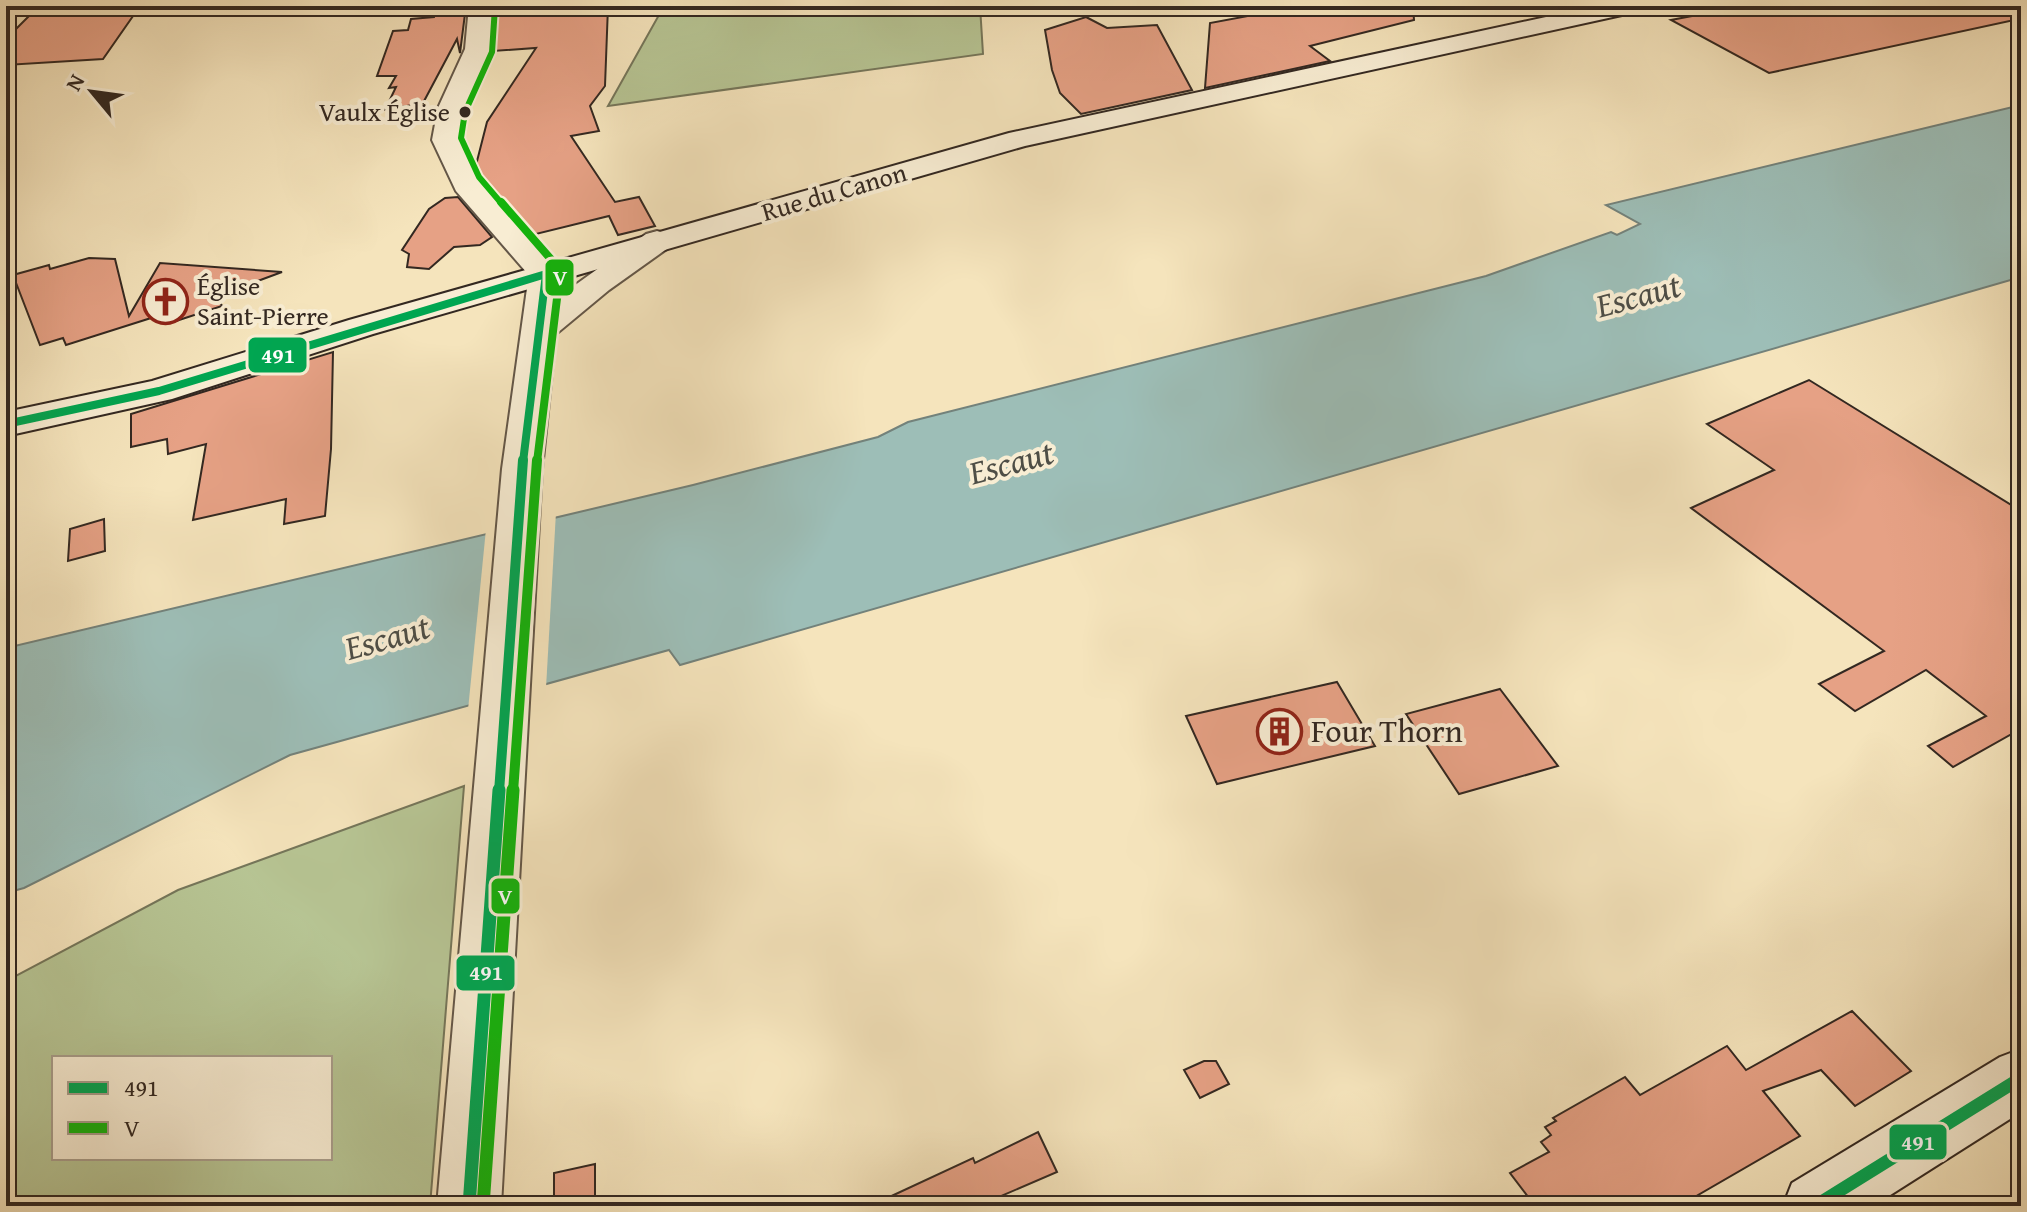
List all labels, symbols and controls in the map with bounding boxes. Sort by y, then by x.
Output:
north arrow [52,52,132,132]
text: N [57,68,92,96]
place label: Vaulx Église [319,92,450,131]
marker: Vaulx Église [457,104,473,120]
street label: Rue du Canon [757,152,911,231]
line badge: V [544,258,575,297]
water label: Escaut [1589,259,1687,330]
text: V [553,261,568,293]
place label: Église Saint-Pierre [197,266,329,335]
church icon: Église Saint-Pierre [142,277,190,325]
line badge: 491 [247,336,308,374]
text: 491 [261,339,295,371]
water label: Escaut [962,426,1060,497]
water label: Escaut [338,601,436,672]
building icon: Four Thorn [1256,707,1304,755]
place label: Four Thorn [1311,707,1463,754]
line badge: V [490,877,521,915]
text: V [498,880,513,912]
line badge: 491 [455,954,516,992]
text: 491 [469,956,503,988]
legend [52,1056,332,1160]
text: 491 [124,1070,159,1105]
text: V [124,1110,140,1145]
line badge: 491 [1888,1123,1948,1161]
text: 491 [1901,1126,1935,1158]

